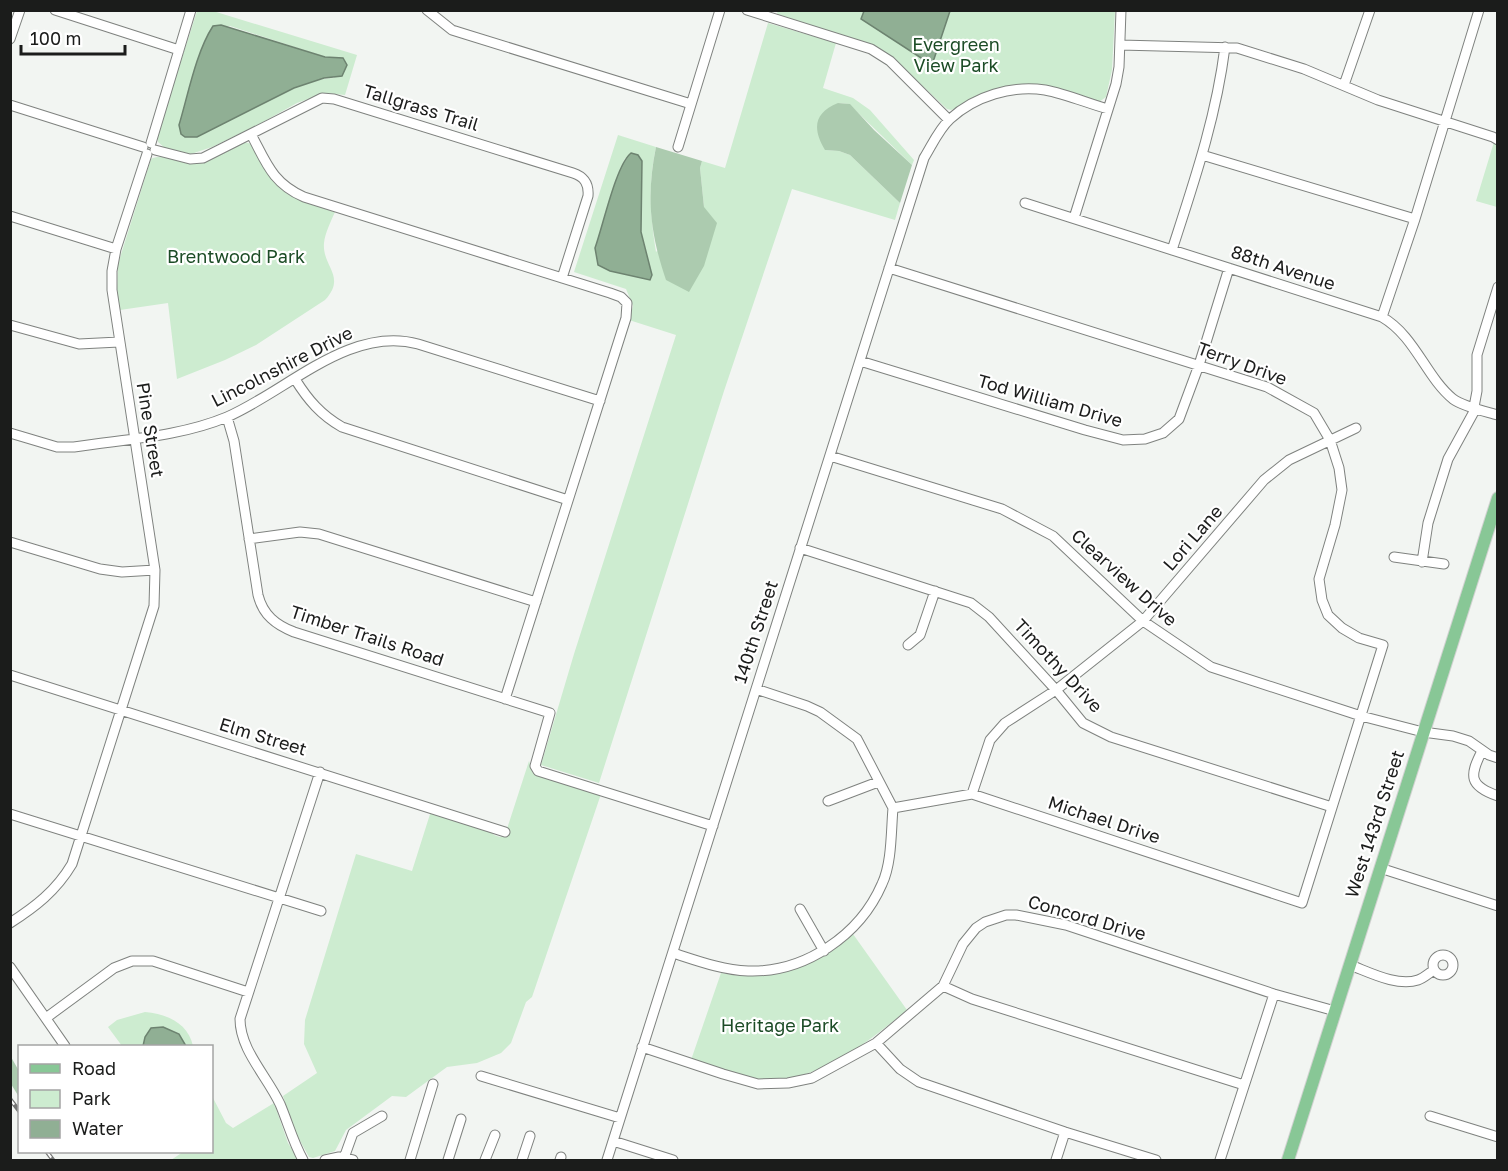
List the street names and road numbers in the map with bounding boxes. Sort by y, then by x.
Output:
street label: Tallgrass Trail [361,79,482,135]
street label: 88th Avenue [1228,240,1338,294]
street label: Lincolnshire Drive [207,321,356,411]
street label: Terry Drive [1195,337,1290,389]
street label: Tod William Drive [975,369,1125,431]
street label: Pine Street [133,381,169,479]
street label: Lori Lane [1158,500,1227,575]
street label: Clearview Drive [1067,524,1182,631]
street label: 140th Street [728,577,782,686]
street label: Timber Trails Road [288,600,447,670]
street label: Timothy Drive [1010,614,1108,717]
street label: Elm Street [217,712,310,760]
street label: West 143rd Street [1340,747,1408,900]
street label: Michael Drive [1045,791,1163,848]
street label: Concord Drive [1026,890,1149,944]

